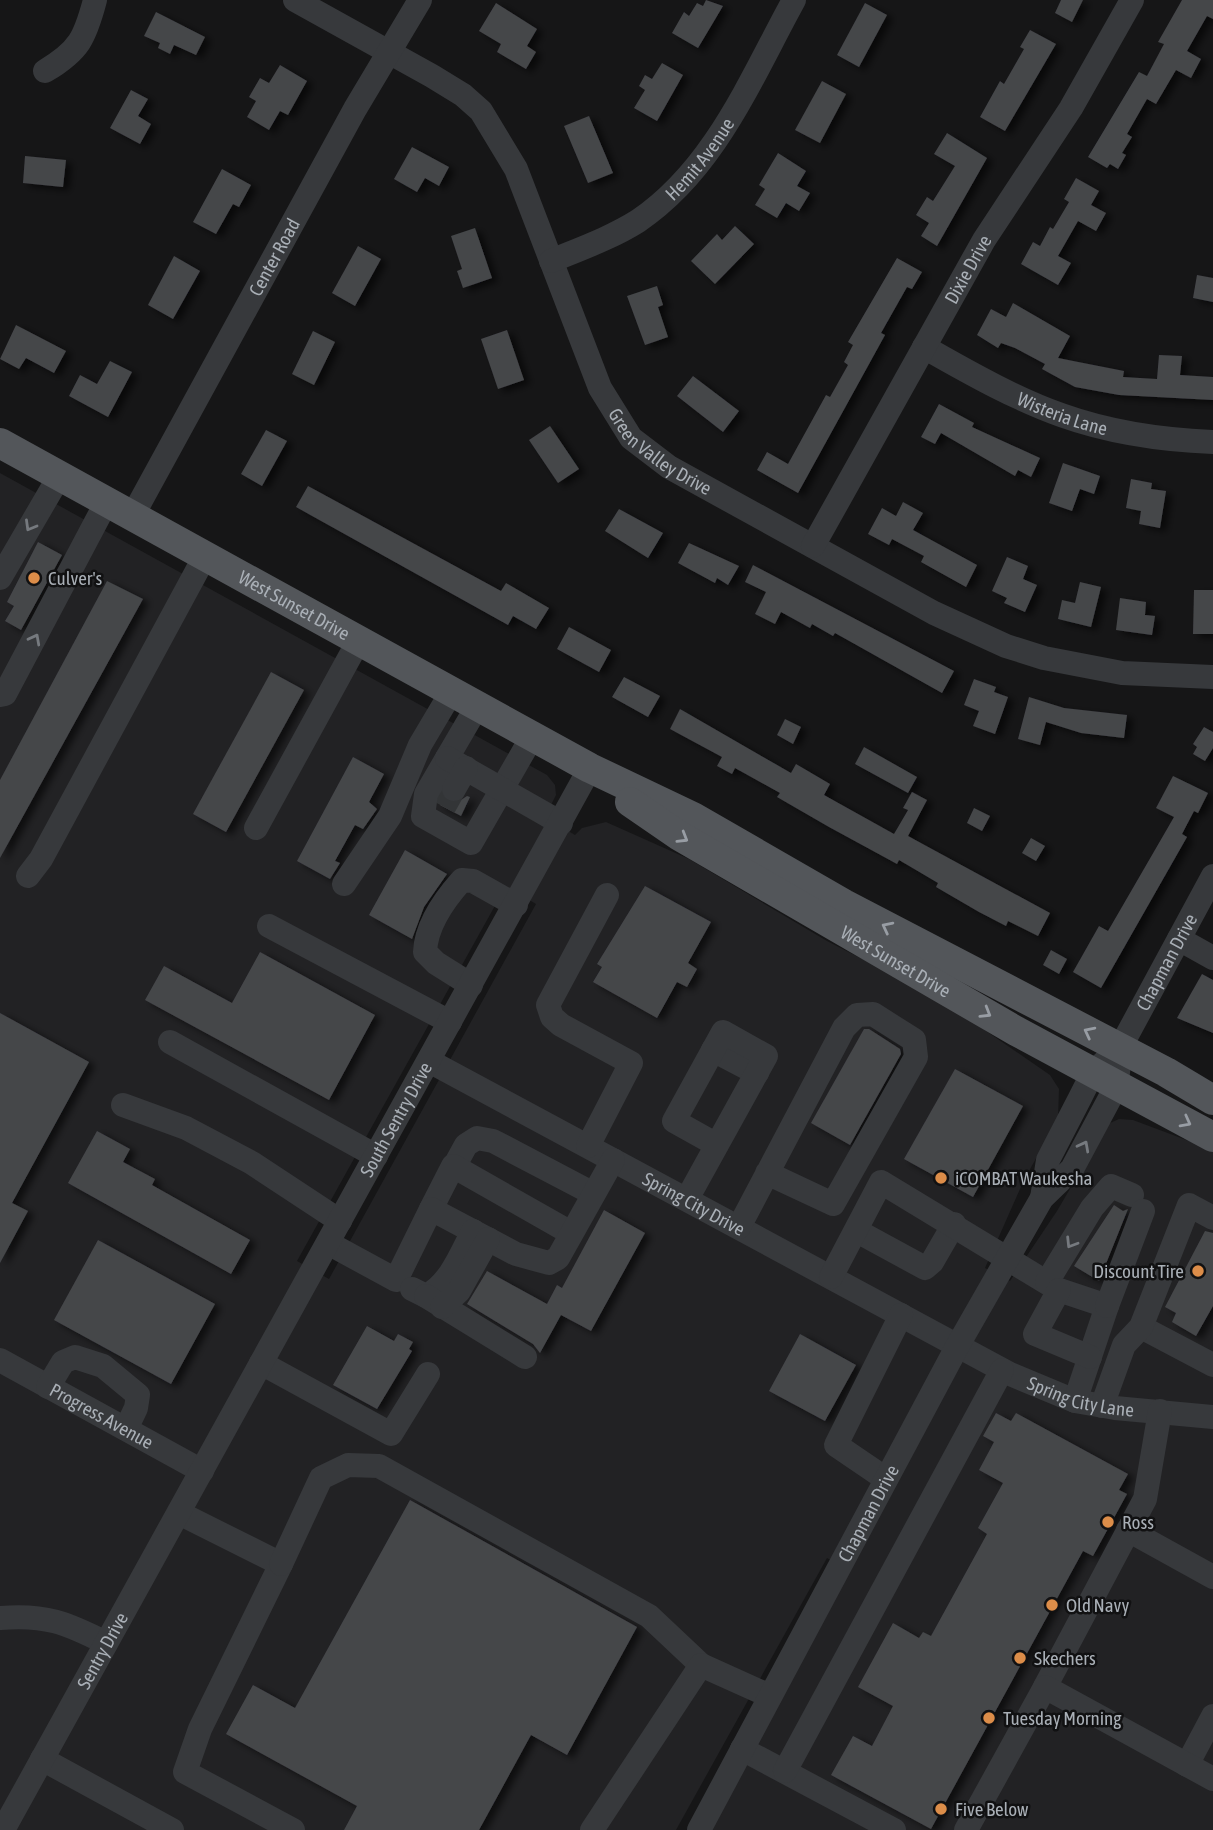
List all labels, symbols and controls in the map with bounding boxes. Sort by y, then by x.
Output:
street label: Hemit Avenue [661,114,738,205]
street label: Center Road [244,215,304,300]
street label: Dixie Drive [940,231,996,307]
street label: Wisteria Lane [1014,387,1110,439]
street label: Green Valley Drive [604,404,715,499]
one-way arrow [25,519,38,532]
street label: West Sunset Drive [235,566,354,645]
place label: Culver's [48,567,103,589]
marker: Culver's [26,570,42,586]
one-way arrow [26,633,40,646]
one-way arrow [676,830,689,843]
street label: Chapman Drive [1131,910,1202,1014]
street label: West Sunset Drive [837,921,955,1002]
one-way arrow [882,922,894,935]
one-way arrow [979,1005,992,1018]
one-way arrow [1084,1026,1096,1040]
street label: South Sentry Drive [355,1058,436,1181]
one-way arrow [1179,1114,1191,1127]
one-way arrow [1076,1141,1090,1154]
street label: Spring City Drive [639,1167,749,1240]
place label: iCOMBAT Waukesha [955,1167,1092,1189]
marker: iCOMBAT Waukesha [933,1170,949,1186]
one-way arrow [1066,1235,1079,1248]
place label: Discount Tire [1093,1260,1184,1282]
marker: Discount Tire [1190,1263,1206,1279]
street label: Spring City Lane [1024,1372,1135,1421]
street label: Progress Avenue [46,1379,157,1453]
street label: Chapman Drive [833,1461,903,1566]
place label: Ross [1122,1511,1154,1533]
marker: Ross [1100,1514,1116,1530]
place label: Old Navy [1066,1594,1129,1616]
marker: Old Navy [1044,1597,1060,1613]
street label: Sentry Drive [72,1608,132,1693]
place label: Skechers [1034,1647,1096,1669]
marker: Skechers [1012,1650,1028,1666]
place label: Tuesday Morning [1003,1707,1122,1729]
marker: Tuesday Morning [981,1710,997,1726]
place label: Five Below [955,1798,1029,1820]
marker: Five Below [933,1801,949,1817]

